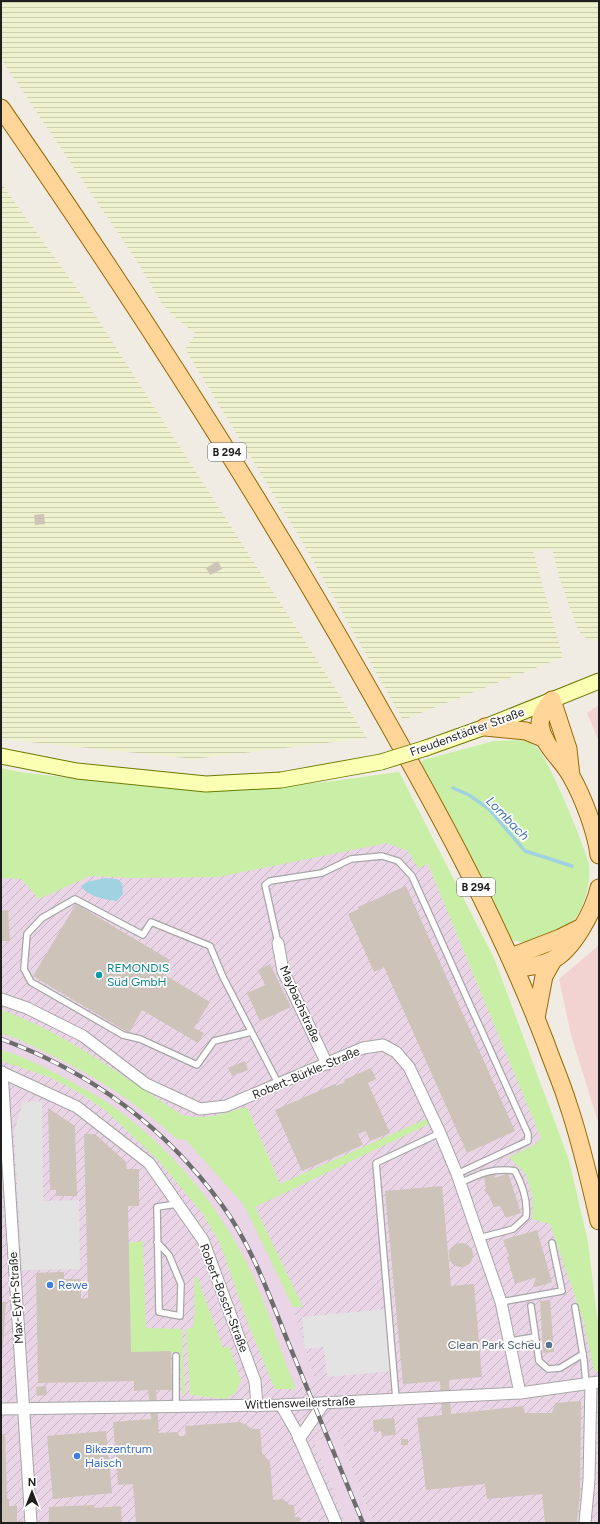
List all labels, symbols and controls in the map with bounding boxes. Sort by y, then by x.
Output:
road number: B 294 [208,443,246,461]
street label: Freudenstädter Straße [408,705,527,759]
water label: Lombach [483,793,532,843]
road number: B 294 [457,878,495,896]
place label: REMONDIS Süd GmbH [107,961,169,989]
street label: Maybachstraße [277,963,323,1045]
marker: REMONDIS Süd GmbH [94,970,104,980]
street label: Robert-Bürkle-Straße [250,1044,362,1102]
street label: Robert-Bosch-Straße [197,1242,251,1355]
street label: Max-Eyth-Straße [6,1251,26,1344]
place label: Rewe [58,1278,88,1292]
marker: Rewe [45,1280,55,1290]
place label: Clean Park Scheu [448,1338,541,1352]
marker: Clean Park Scheu [544,1340,554,1350]
street label: Wittlensweilerstraße [245,1394,356,1412]
place label: Bikezentrum Haisch [85,1442,152,1470]
marker: Bikezentrum Haisch [72,1451,82,1461]
north arrow [12,1472,52,1512]
text: N [28,1476,36,1489]

